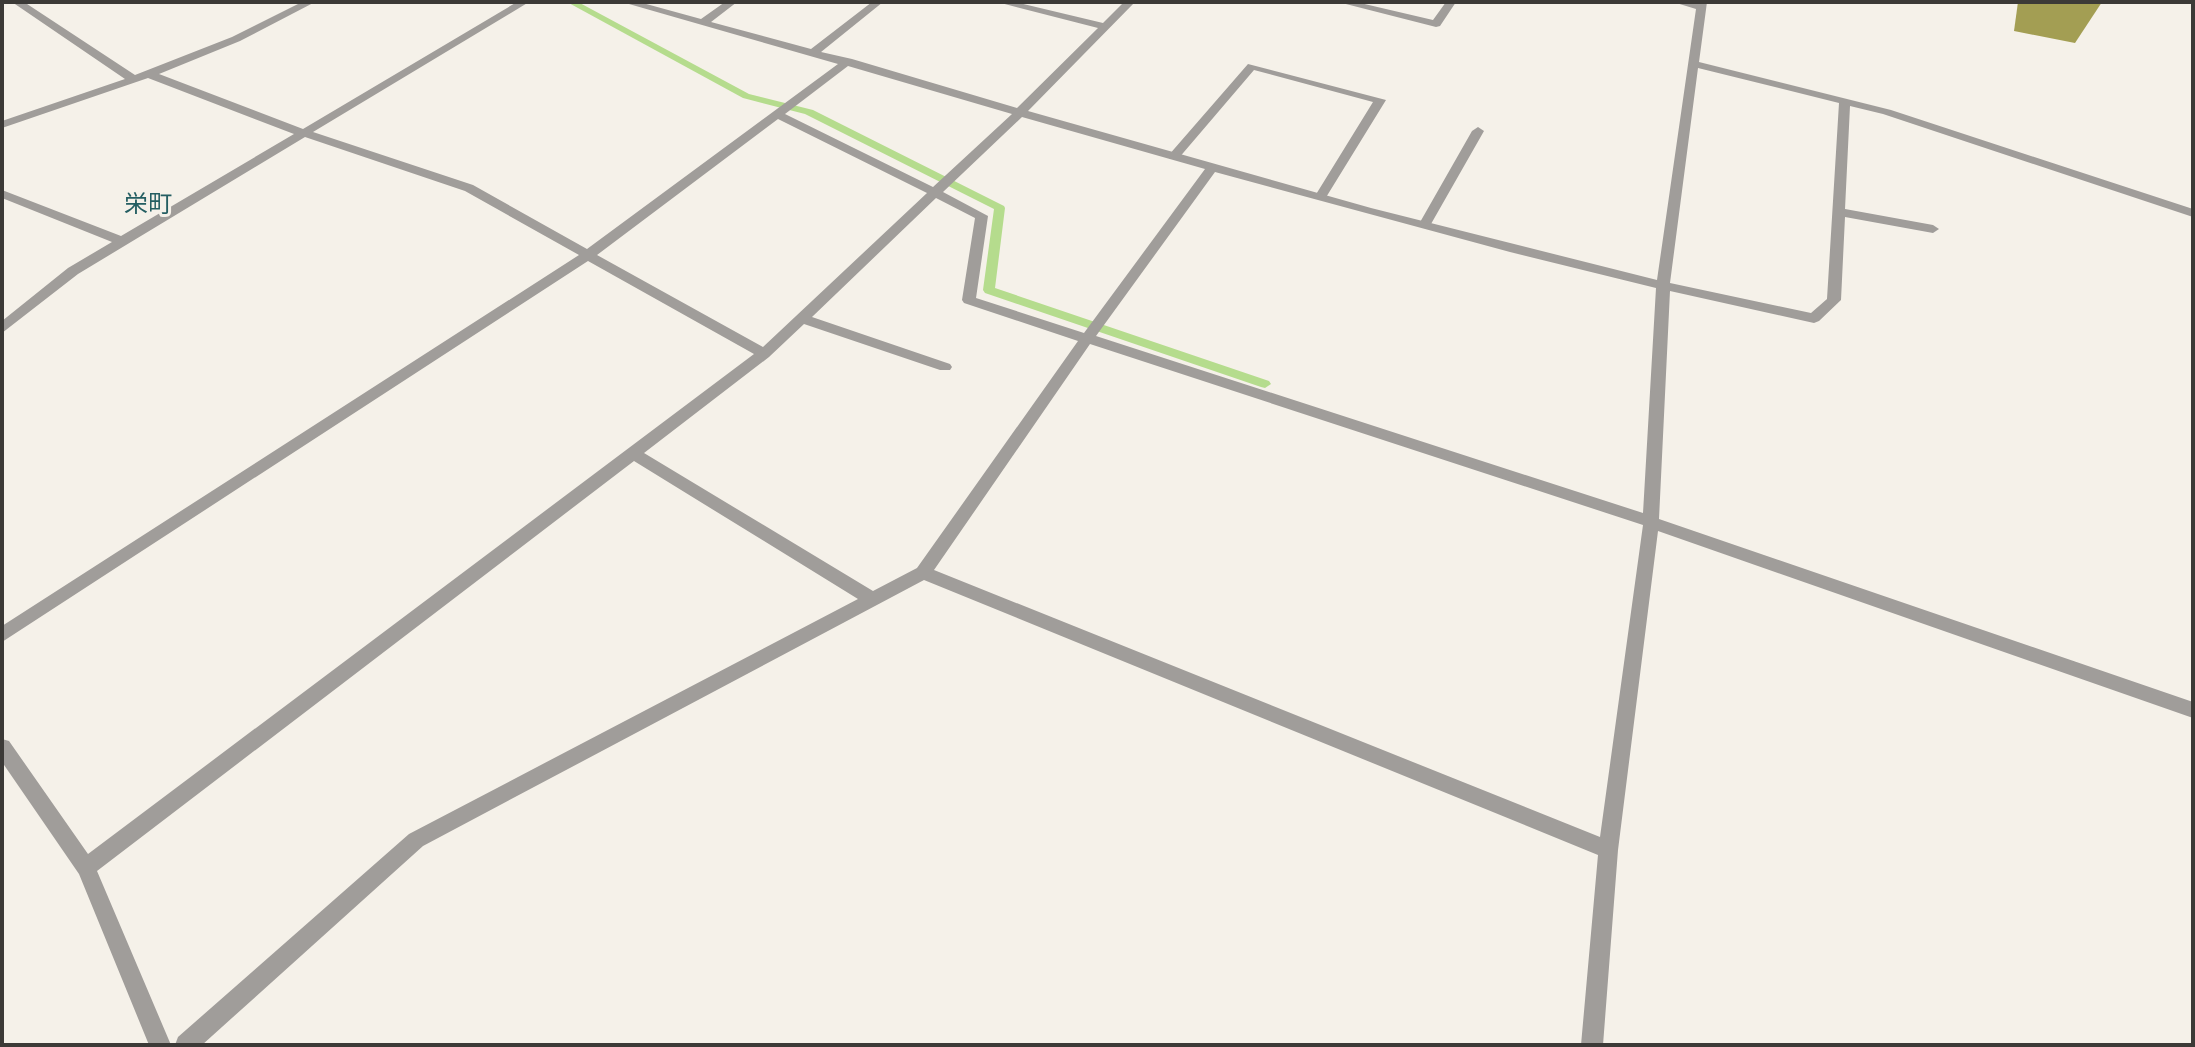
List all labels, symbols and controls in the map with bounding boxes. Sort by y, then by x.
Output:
district label: 栄町 [124,189,172,218]

